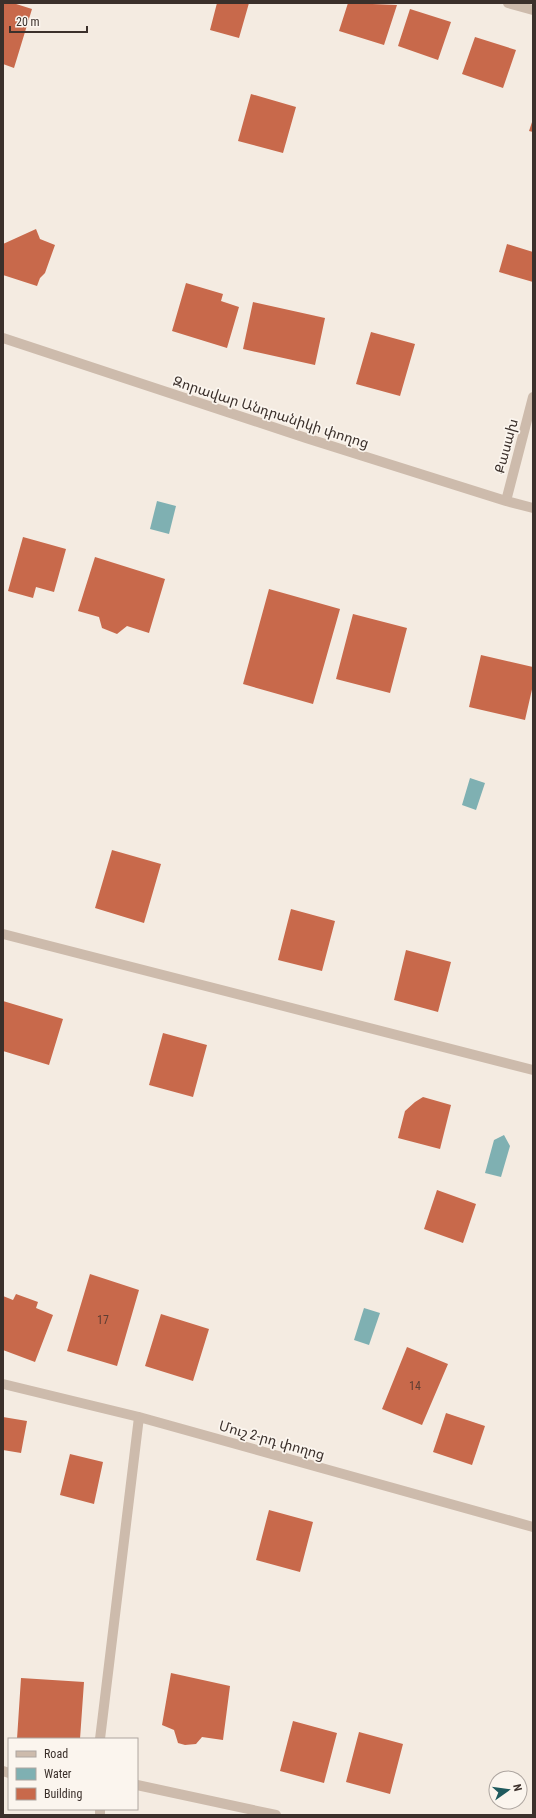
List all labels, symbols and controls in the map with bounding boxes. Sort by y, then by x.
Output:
scale bar [10,8,87,34]
text: 20 m [16,15,40,29]
street label: Զորավար Անդրանիկի փողոց [171,373,371,451]
street label: Քասախ [491,417,521,475]
house number: 17 [97,1313,109,1327]
house number: 14 [409,1379,421,1393]
street label: Մուշ 2-րդ փողոց [217,1417,327,1463]
legend [8,1738,138,1810]
text: Road [44,1747,68,1761]
text: Water [44,1767,72,1781]
north arrow [488,1770,528,1810]
text: N [510,1783,524,1793]
text: Building [44,1787,82,1801]

